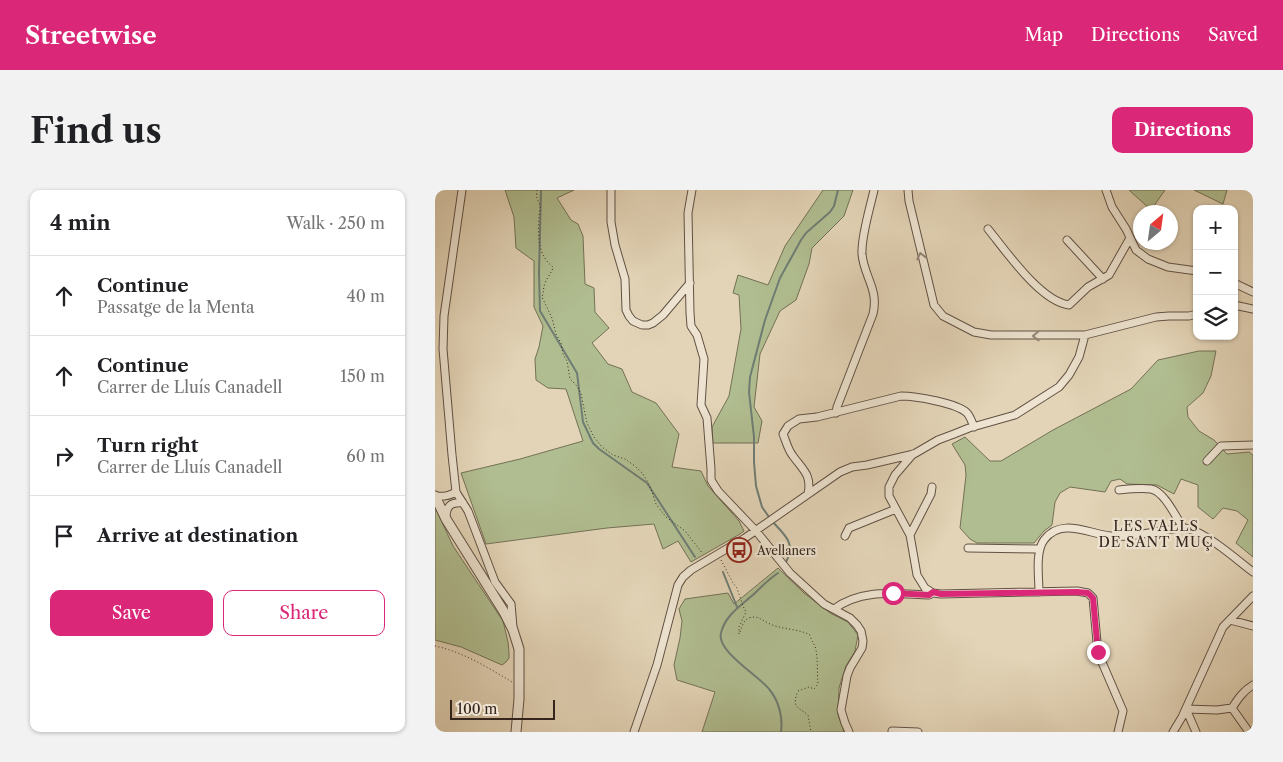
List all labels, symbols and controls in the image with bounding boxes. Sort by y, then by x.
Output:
text: Streetwise [25,21,157,50]
text: Map [1024,24,1063,46]
text: Directions [1091,24,1180,46]
text: Saved [1208,24,1258,46]
button: Directions [1112,107,1253,153]
text: Find us [30,109,162,152]
north arrow [1133,205,1178,250]
map controls [1193,205,1238,340]
button: + [1193,205,1238,250]
text: 4 min [50,210,111,235]
text: Walk · 250 m [287,213,385,233]
button: − [1193,250,1238,295]
one-way arrow [916,251,927,260]
text: Continue [97,274,189,297]
icon: ahead [50,282,78,310]
text: 40 m [346,286,385,306]
button: layers [1193,295,1238,340]
text: Passatge de la Menta [97,297,255,317]
one-way arrow [1032,330,1040,341]
text: Continue [97,354,189,377]
icon: ahead [50,362,78,390]
text: 150 m [340,366,385,386]
text: Carrer de Lluís Canadell [97,377,282,397]
text: Turn right [97,434,198,457]
icon: right [50,442,78,470]
text: 60 m [346,446,385,466]
text: Carrer de Lluís Canadell [97,457,282,477]
district label: LES VALLS DE SANT MUÇ [1098,517,1214,551]
icon: arrive [50,522,78,550]
text: Arrive at destination [97,524,298,547]
bus stop icon: Avellaners [726,537,752,563]
place label: Avellaners [756,543,816,558]
route start [882,582,905,605]
button: Save [50,590,213,636]
button: Share [223,590,385,636]
route end [1087,641,1110,664]
scale bar [450,697,555,720]
text: 100 m [457,700,497,718]

